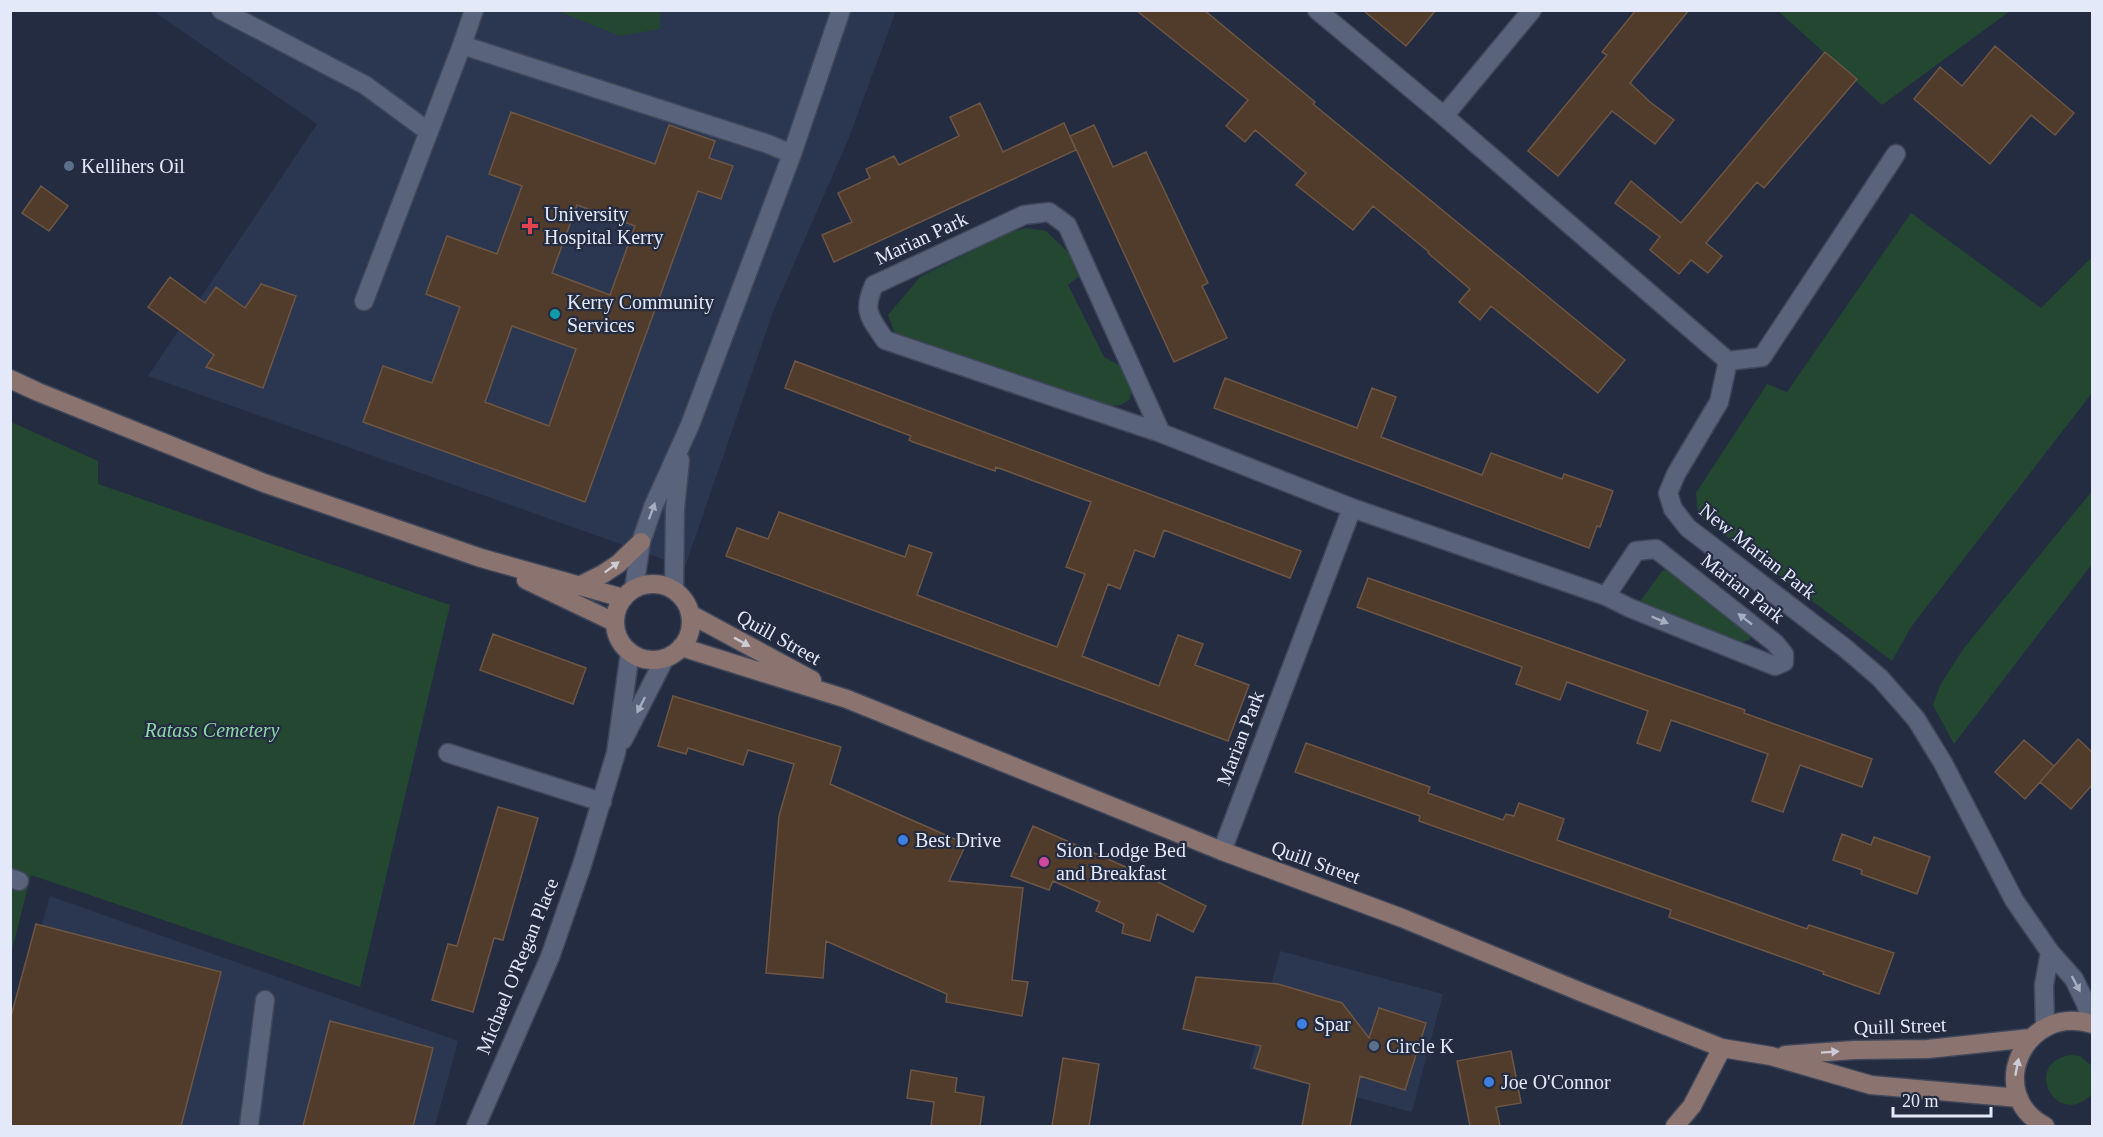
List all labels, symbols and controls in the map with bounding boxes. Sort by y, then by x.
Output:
place label: Kellihers Oil [81,155,185,177]
marker: Kellihers Oil [62,159,76,173]
place label: University Hospital Kerry [544,203,663,249]
street label: Marian Park [871,207,971,269]
marker: University Hospital Kerry [521,217,539,235]
place label: Kerry Community Services [567,291,714,336]
marker: Kerry Community Services [548,307,562,321]
street label: New Marian Park [1695,498,1821,604]
one-way arrow [648,502,657,520]
street label: Marian Park [1696,548,1790,628]
one-way arrow [605,562,620,574]
street label: Quill Street [733,605,825,669]
one-way arrow [1738,614,1753,626]
one-way arrow [1651,615,1669,625]
one-way arrow [733,636,750,646]
street label: Marian Park [1212,688,1268,788]
one-way arrow [636,697,646,714]
park label: Ratass Cemetery [144,719,280,742]
place label: Best Drive [915,829,1001,851]
marker: Best Drive [896,833,910,847]
street label: Quill Street [1269,836,1364,888]
place label: Sion Lodge Bed and Breakfast [1056,839,1186,884]
marker: Sion Lodge Bed and Breakfast [1037,855,1051,869]
street label: Michael O'Regan Place [472,875,563,1058]
one-way arrow [2071,976,2081,993]
place label: Spar [1314,1013,1351,1036]
street label: Quill Street [1853,1013,1947,1039]
marker: Spar [1295,1017,1309,1031]
place label: Circle K [1386,1035,1455,1057]
marker: Circle K [1367,1039,1381,1053]
one-way arrow [1820,1047,1839,1057]
one-way arrow [2013,1057,2022,1076]
place label: Joe O'Connor [1501,1071,1611,1093]
marker: Joe O'Connor [1482,1075,1496,1089]
scale bar [1893,1080,1990,1118]
text: 20 m [1902,1091,1939,1111]

